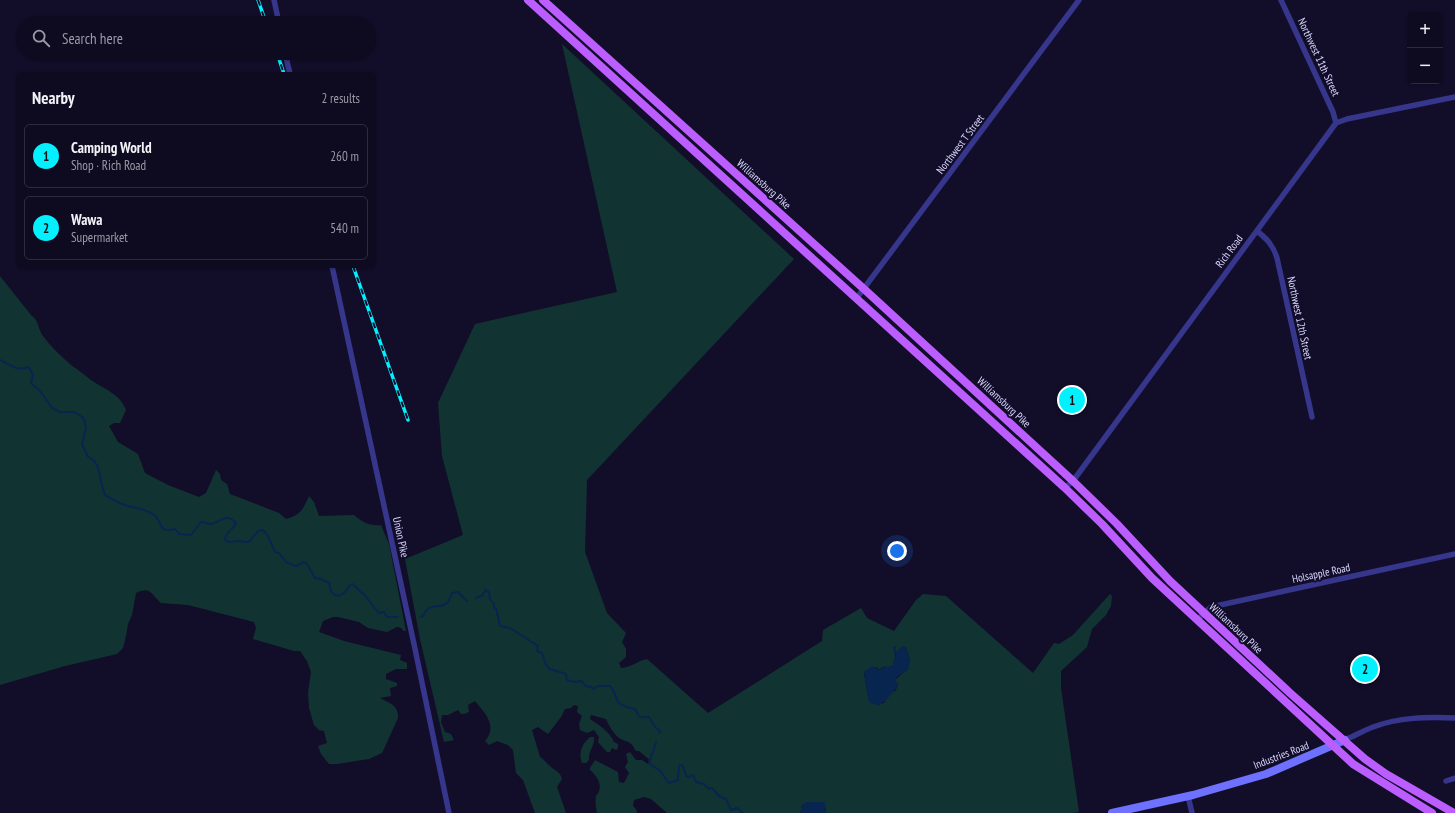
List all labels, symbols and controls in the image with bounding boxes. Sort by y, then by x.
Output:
map controls [1407,12,1443,84]
button: + [1407,12,1443,48]
search box [16,16,376,60]
street label: Northwest 11th Street [1295,16,1343,98]
icon: search [30,27,52,49]
text: Search here [62,29,123,48]
button: − [1407,48,1443,84]
text: Nearby [32,87,75,109]
text: 2 results [321,90,360,107]
street label: Northwest T Street [933,111,987,177]
text: Camping World [71,138,152,157]
text: 1 [43,148,49,165]
text: 260 m [330,148,359,165]
street label: Williamsburg Pike [734,156,794,212]
text: Shop · Rich Road [71,157,146,174]
text: Wawa [71,210,102,229]
text: 2 [43,220,49,237]
text: 540 m [330,220,359,237]
text: Supermarket [71,229,128,246]
street label: Rich Road [1212,232,1246,270]
street label: Northwest 12th Street [1284,275,1316,361]
street label: Williamsburg Pike [974,374,1034,431]
pin: 1 [1059,385,1085,415]
street label: Union Pike [390,516,412,559]
your location [887,541,907,561]
street label: Holsapple Road [1291,560,1352,586]
street label: Williamsburg Pike [1206,600,1266,657]
pin: 2 [1352,654,1378,684]
street label: Industries Road [1251,738,1311,772]

